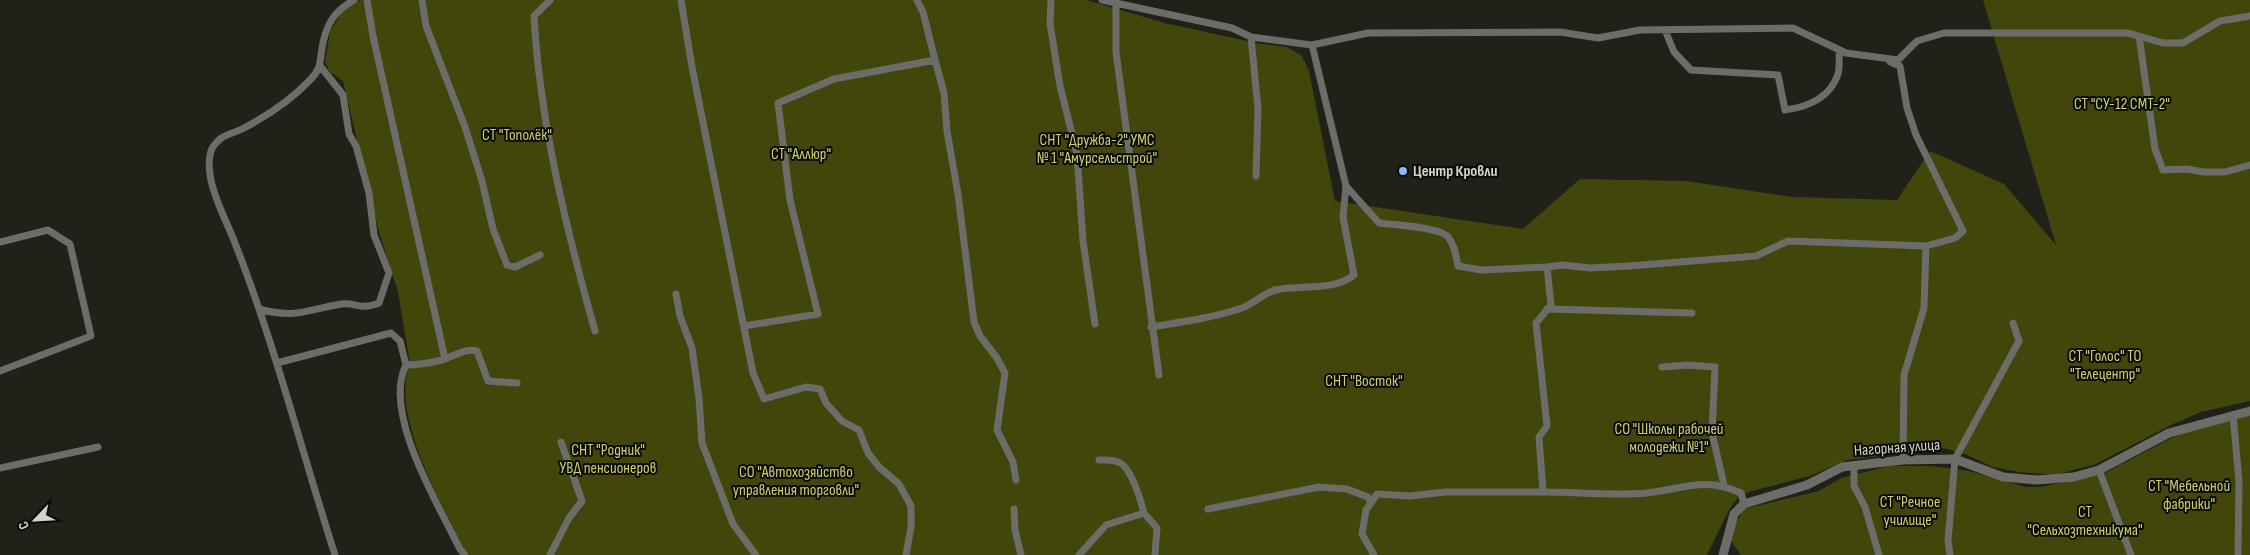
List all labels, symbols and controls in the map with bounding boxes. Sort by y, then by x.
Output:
park label: СТ "СУ-12 СМТ-2" [2074,95,2170,114]
park label: СТ "Тополёк" [482,126,552,145]
park label: СНТ "Дружба-2" УМС № 1 "Амурсельстрой" [1037,131,1157,168]
park label: СТ "Аллюр" [771,145,831,164]
place label: Центр Кровли [1413,162,1497,181]
marker: Центр Кровли [1397,165,1409,177]
park label: СТ "Голос" ТО "Телецентр" [2069,347,2141,384]
park label: СНТ "Восток" [1325,372,1403,391]
park label: СО "Школы рабочей молодежи №1" [1614,420,1724,457]
street label: Нагорная улица [1853,436,1941,460]
park label: СНТ "Родник" УВД пенсионеров [560,441,656,478]
park label: СО "Автохозяйство управления торговли" [733,463,859,500]
park label: СТ "Мебельной фабрики" [2148,477,2230,514]
park label: СТ "Речное училище" [1880,493,1940,530]
north arrow [10,495,60,545]
park label: СТ "Сельхозтехникума" [2027,503,2143,540]
text: С [14,518,33,532]

